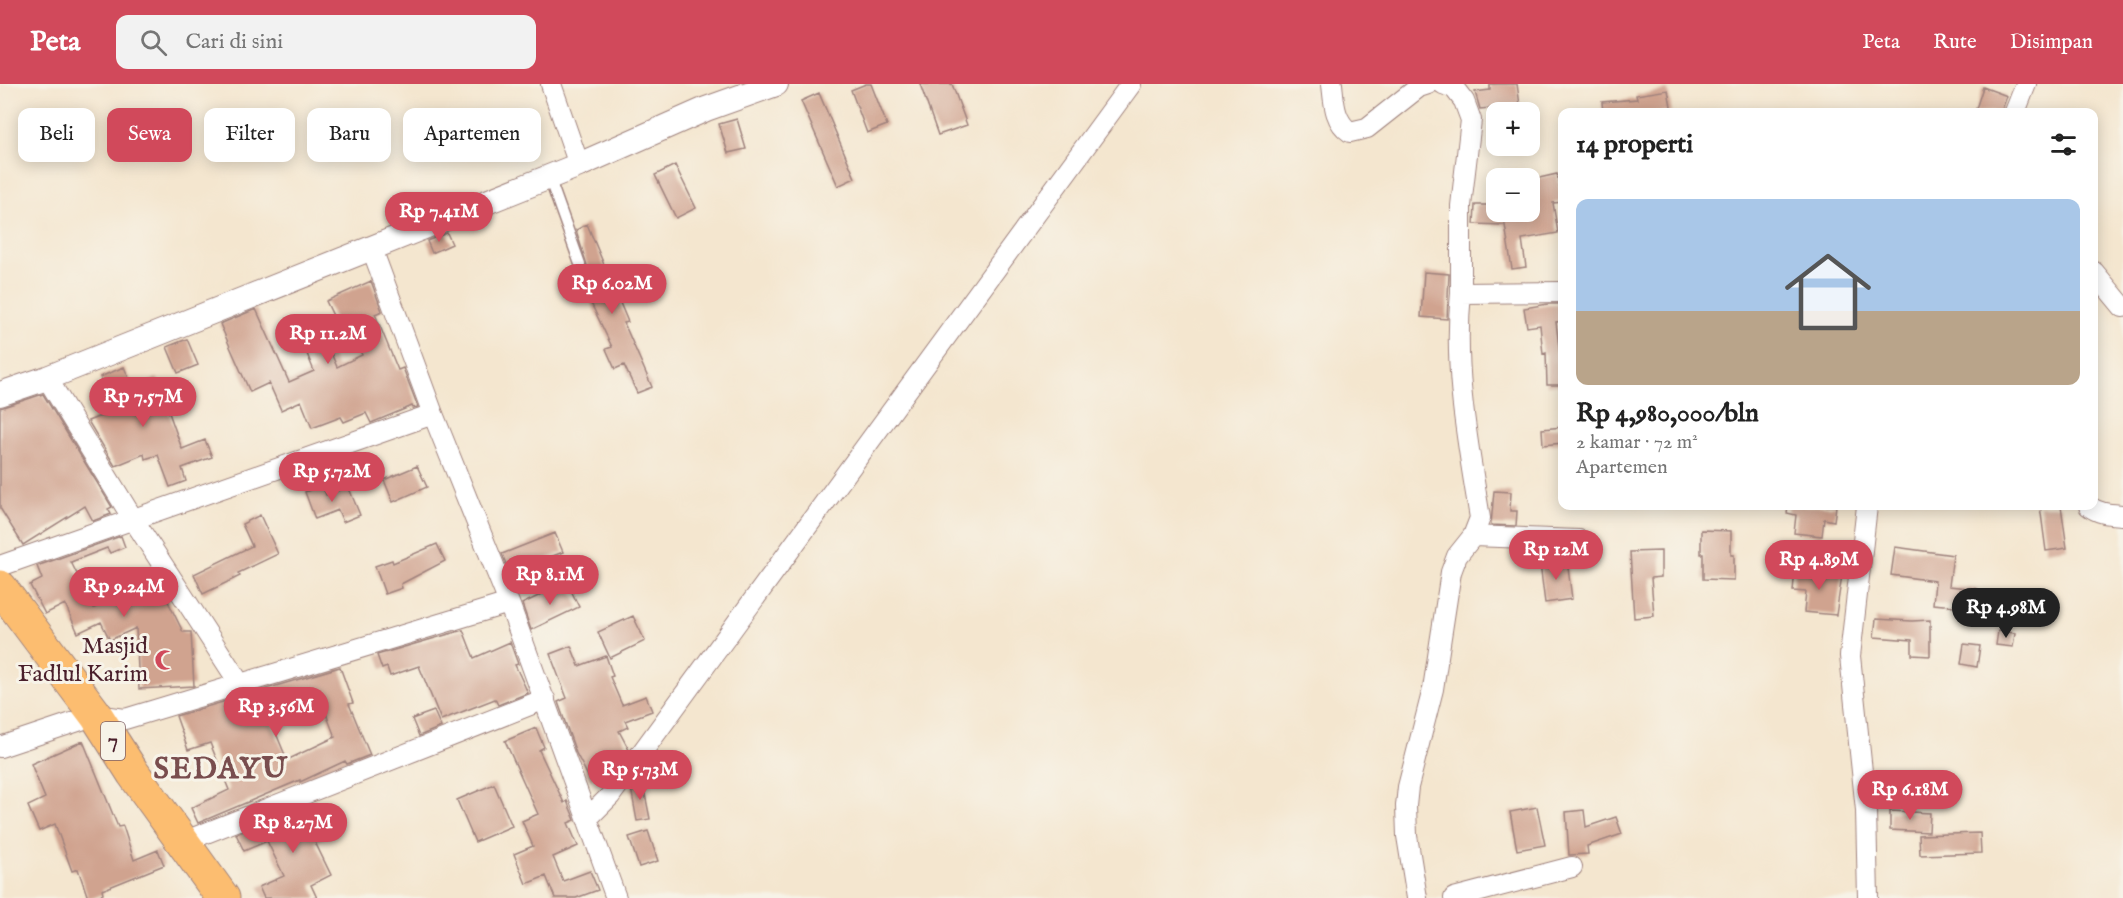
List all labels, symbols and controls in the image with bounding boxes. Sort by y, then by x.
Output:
search box [116,15,536,69]
text: Peta [30,25,80,60]
icon: search [137,26,170,59]
text: Cari di sini [185,28,283,56]
text: Peta [1862,29,1900,56]
text: Rute [1933,29,1977,56]
text: Disimpan [2010,29,2093,56]
map controls [1486,102,1540,222]
button: + [1486,102,1540,156]
chip: Beli [18,108,95,162]
chip: Sewa [107,108,192,162]
chip: Filter [204,108,295,162]
chip: Baru [307,108,391,162]
chip: Apartemen [403,108,541,162]
text: 14 properti [1576,128,1693,161]
icon: filters [2047,128,2080,161]
button: − [1486,168,1540,222]
pin: Rp 7.41M [377,192,501,243]
text: Rp 7.41M [399,199,479,224]
icon: home [1774,238,1882,346]
pin: Rp 6.02M [550,264,674,315]
text: Rp 6.02M [571,271,653,296]
pin: Rp 11.2M [266,314,390,365]
text: Rp 11.2M [289,321,367,346]
pin: Rp 7.57M [81,377,205,428]
text: Rp 7.57M [103,384,183,409]
text: Rp 4,980,000/bln [1576,397,1759,430]
text: 2 kamar · 72 m² [1576,430,1698,455]
pin: Rp 5.72M [270,452,394,503]
text: Apartemen [1576,455,1668,480]
text: Rp 5.72M [293,459,371,484]
pin: Rp 12M [1507,530,1605,581]
text: Rp 12M [1523,537,1589,562]
pin: Rp 4.89M [1757,540,1881,591]
text: Rp 4.89M [1779,547,1859,572]
pin: Rp 8.1M [495,555,605,606]
text: Rp 8.1M [516,562,584,587]
pin: Rp 9.24M [62,567,186,618]
text: Rp 9.24M [83,574,165,599]
pin: Rp 4.98M [1944,588,2068,639]
text: Rp 4.98M [1966,595,2046,620]
place label: Masjid Fadlul Karim [18,631,148,690]
mosque icon: Masjid Fadlul Karim [153,648,177,672]
pin: Rp 3.56M [214,687,338,738]
text: Rp 3.56M [238,694,314,719]
road number: 7 [101,722,125,760]
pin: Rp 5.73M [578,750,702,801]
district label: SEDAYU [154,751,289,789]
text: Rp 5.73M [602,757,678,782]
pin: Rp 6.18M [1848,770,1972,821]
text: Rp 6.18M [1871,777,1949,802]
pin: Rp 8.27M [231,803,355,854]
text: Rp 8.27M [253,810,333,835]

